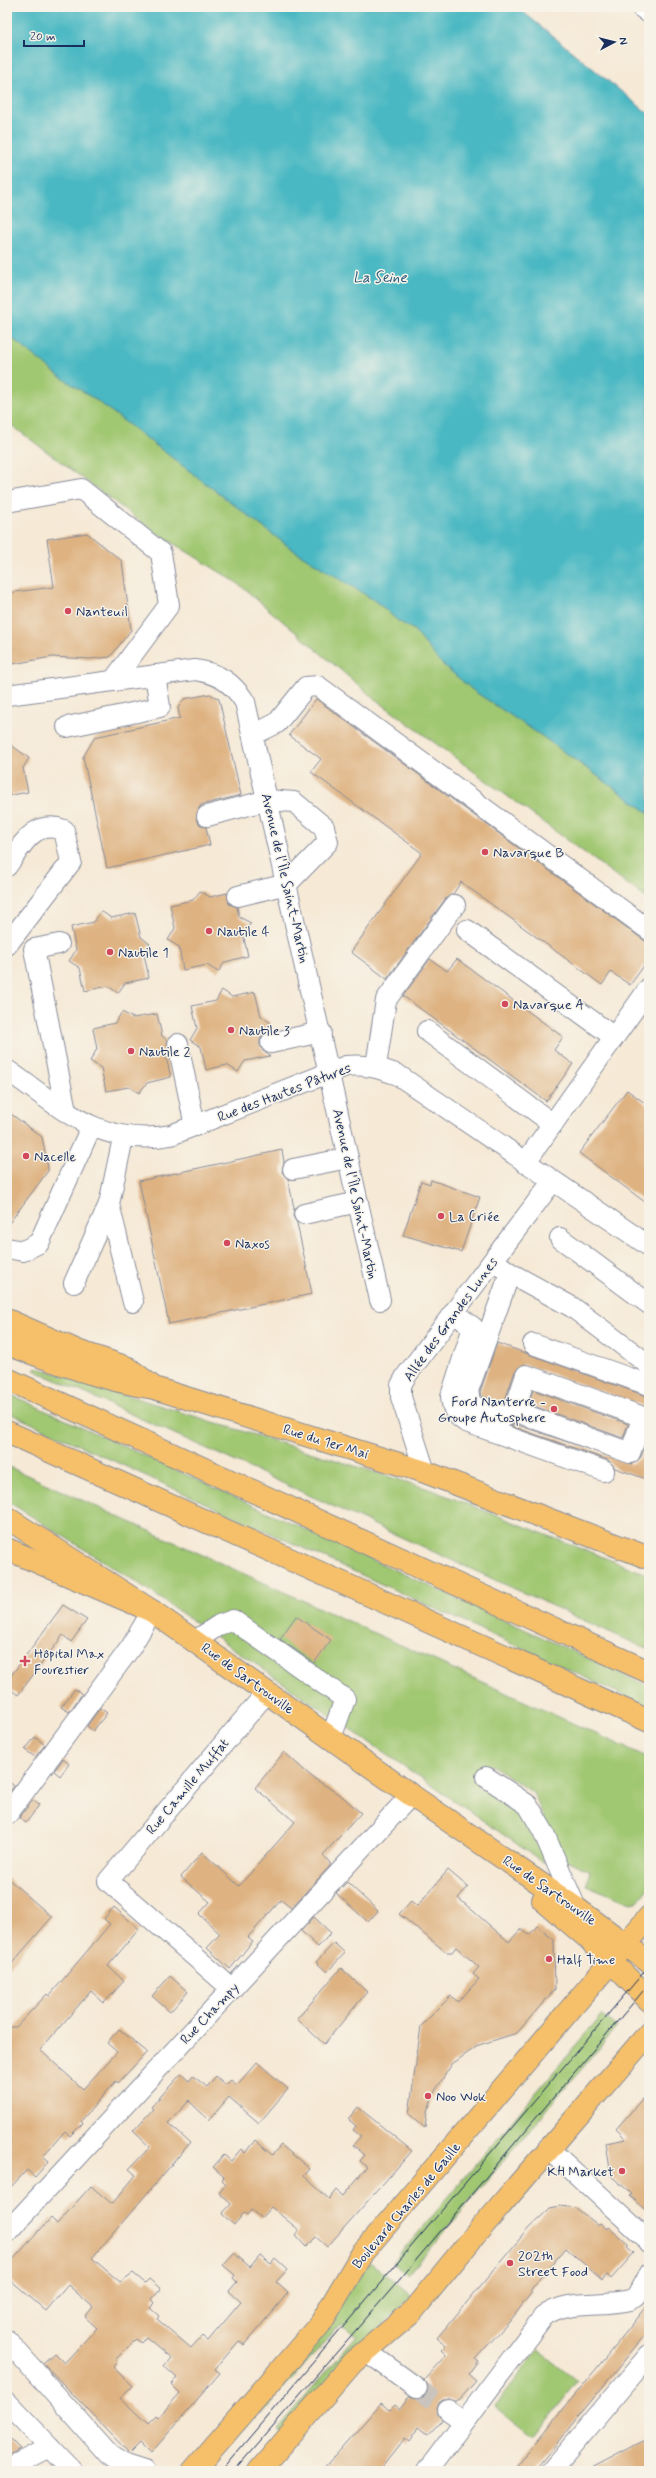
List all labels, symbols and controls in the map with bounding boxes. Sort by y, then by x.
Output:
scale bar [24,22,84,48]
north arrow [594,22,634,62]
text: 20 m [30,29,56,45]
text: N [616,36,630,45]
water label: La Seine [353,268,408,288]
place label: Nanteuil [76,603,128,621]
marker: Nanteuil [63,606,73,616]
street label: Avenue de l'Île Saint-Martin [257,792,313,965]
place label: Navarque B [493,844,564,862]
marker: Navarque B [480,847,490,857]
place label: Nautile 4 [217,923,270,941]
marker: Nautile 4 [204,926,214,936]
place label: Nautile 1 [118,944,169,962]
marker: Nautile 1 [105,947,115,957]
place label: Navarque A [513,996,584,1014]
marker: Navarque A [500,999,510,1009]
place label: Nautile 3 [239,1022,290,1040]
marker: Nautile 3 [226,1025,236,1035]
place label: Nautile 2 [139,1043,191,1061]
marker: Nautile 2 [126,1046,136,1056]
street label: Rue des Hautes Pâtures [215,1059,354,1127]
street label: Avenue de l'Île Saint-Martin [328,1107,382,1281]
place label: Nacelle [34,1148,77,1166]
marker: Nacelle [21,1151,31,1161]
place label: La Criée [449,1208,500,1226]
marker: La Criée [436,1211,446,1221]
place label: Naxos [235,1235,270,1253]
marker: Naxos [222,1238,232,1248]
street label: Allée des Grandes Lunes [400,1254,502,1385]
place label: Ford Nanterre - Groupe Autosphere [438,1393,546,1427]
marker: Ford Nanterre - Groupe Autosphere [549,1404,559,1414]
street label: Rue du 1er Mai [281,1420,371,1463]
street label: Rue de Sartrouville [197,1639,298,1719]
place label: Hôpital Max Fourestier [34,1645,104,1679]
marker: Hôpital Max Fourestier [19,1655,31,1667]
street label: Rue Camille Muffat [142,1735,233,1838]
street label: Rue de Sartrouville [499,1852,600,1930]
place label: Half Time [557,1951,615,1969]
marker: Half Time [544,1954,554,1964]
street label: Rue Champy [176,1979,243,2048]
place label: Noo Wok [436,2088,486,2106]
marker: Noo Wok [423,2091,433,2101]
street label: Boulevard Charles de Gaulle [348,2138,465,2273]
place label: KH Market [547,2163,614,2181]
marker: KH Market [617,2166,627,2176]
place label: 202th Street Food [518,2247,588,2281]
marker: 202th Street Food [505,2258,515,2268]

